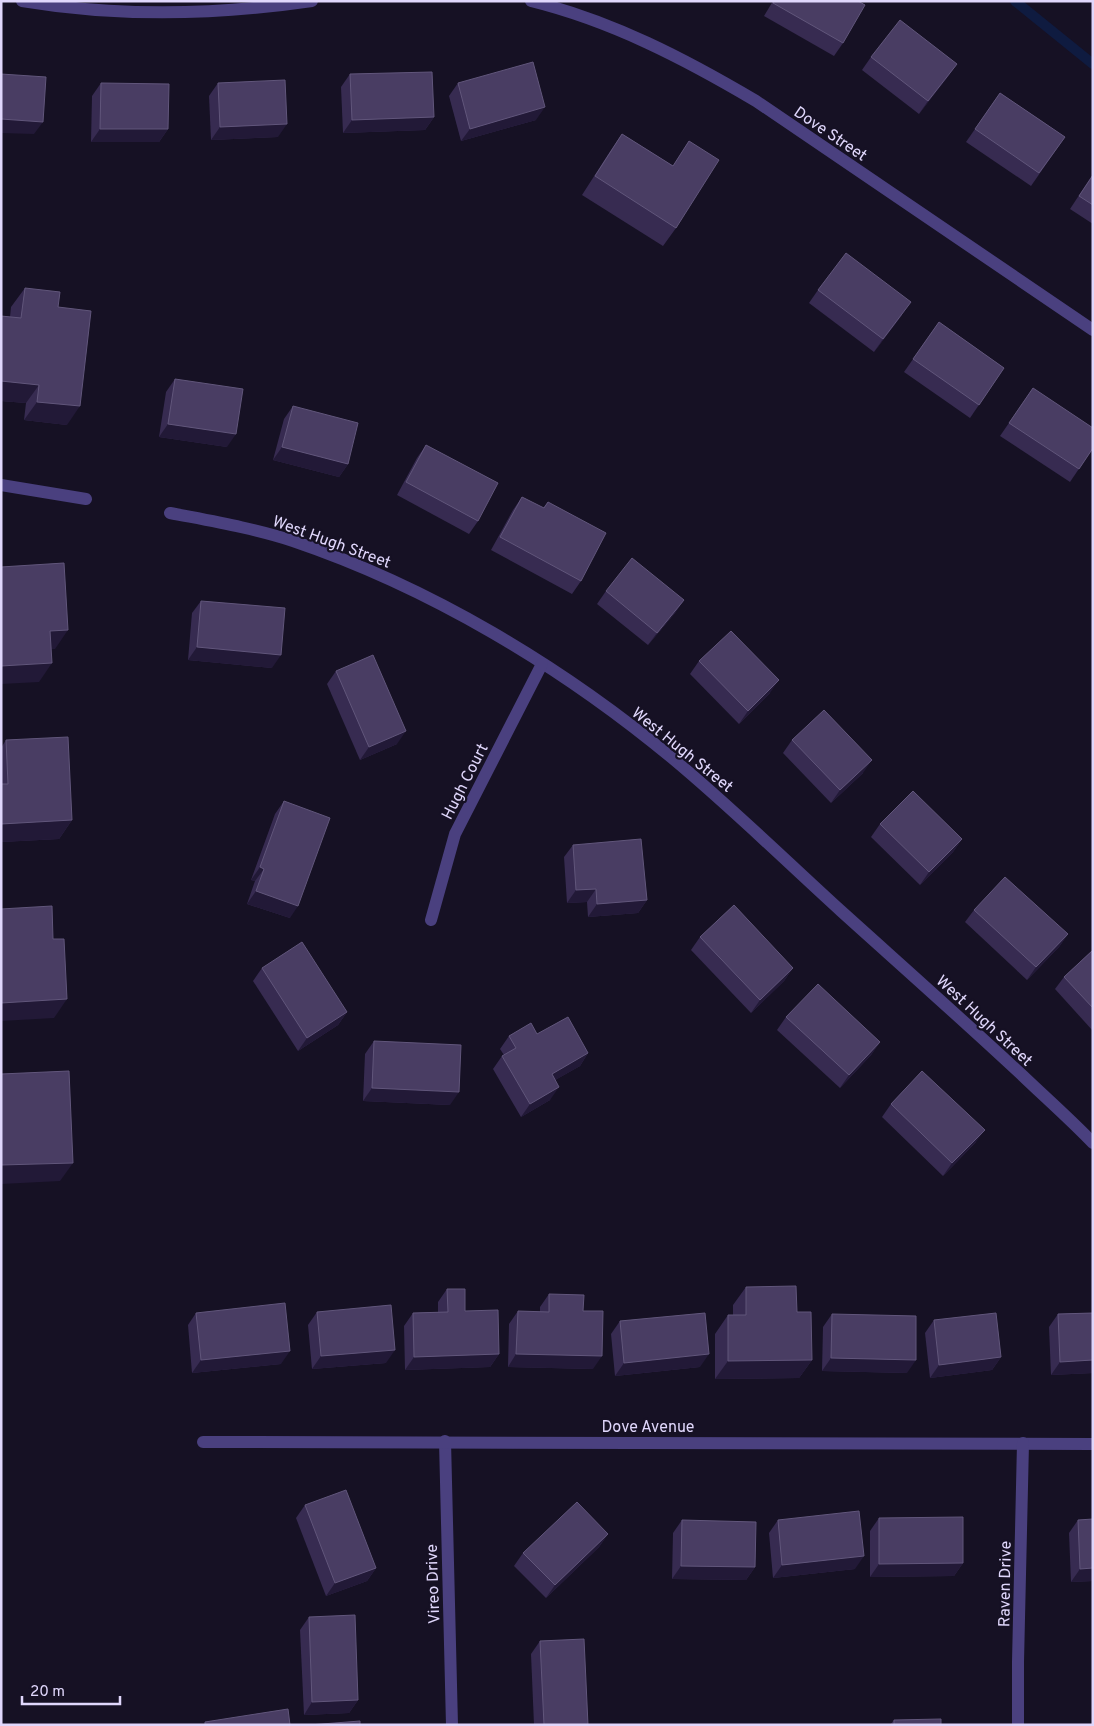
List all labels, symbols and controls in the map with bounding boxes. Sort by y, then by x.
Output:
street label: Dove Street [789,103,870,166]
street label: West Hugh Street [269,512,393,574]
street label: West Hugh Street [627,704,736,798]
street label: Hugh Court [438,740,494,823]
street label: West Hugh Street [931,972,1036,1071]
street label: Dove Avenue [602,1418,694,1438]
street label: Raven Drive [995,1541,1017,1627]
street label: Vireo Drive [423,1544,445,1624]
scale bar [22,1674,120,1706]
text: 20 m [30,1683,65,1702]

